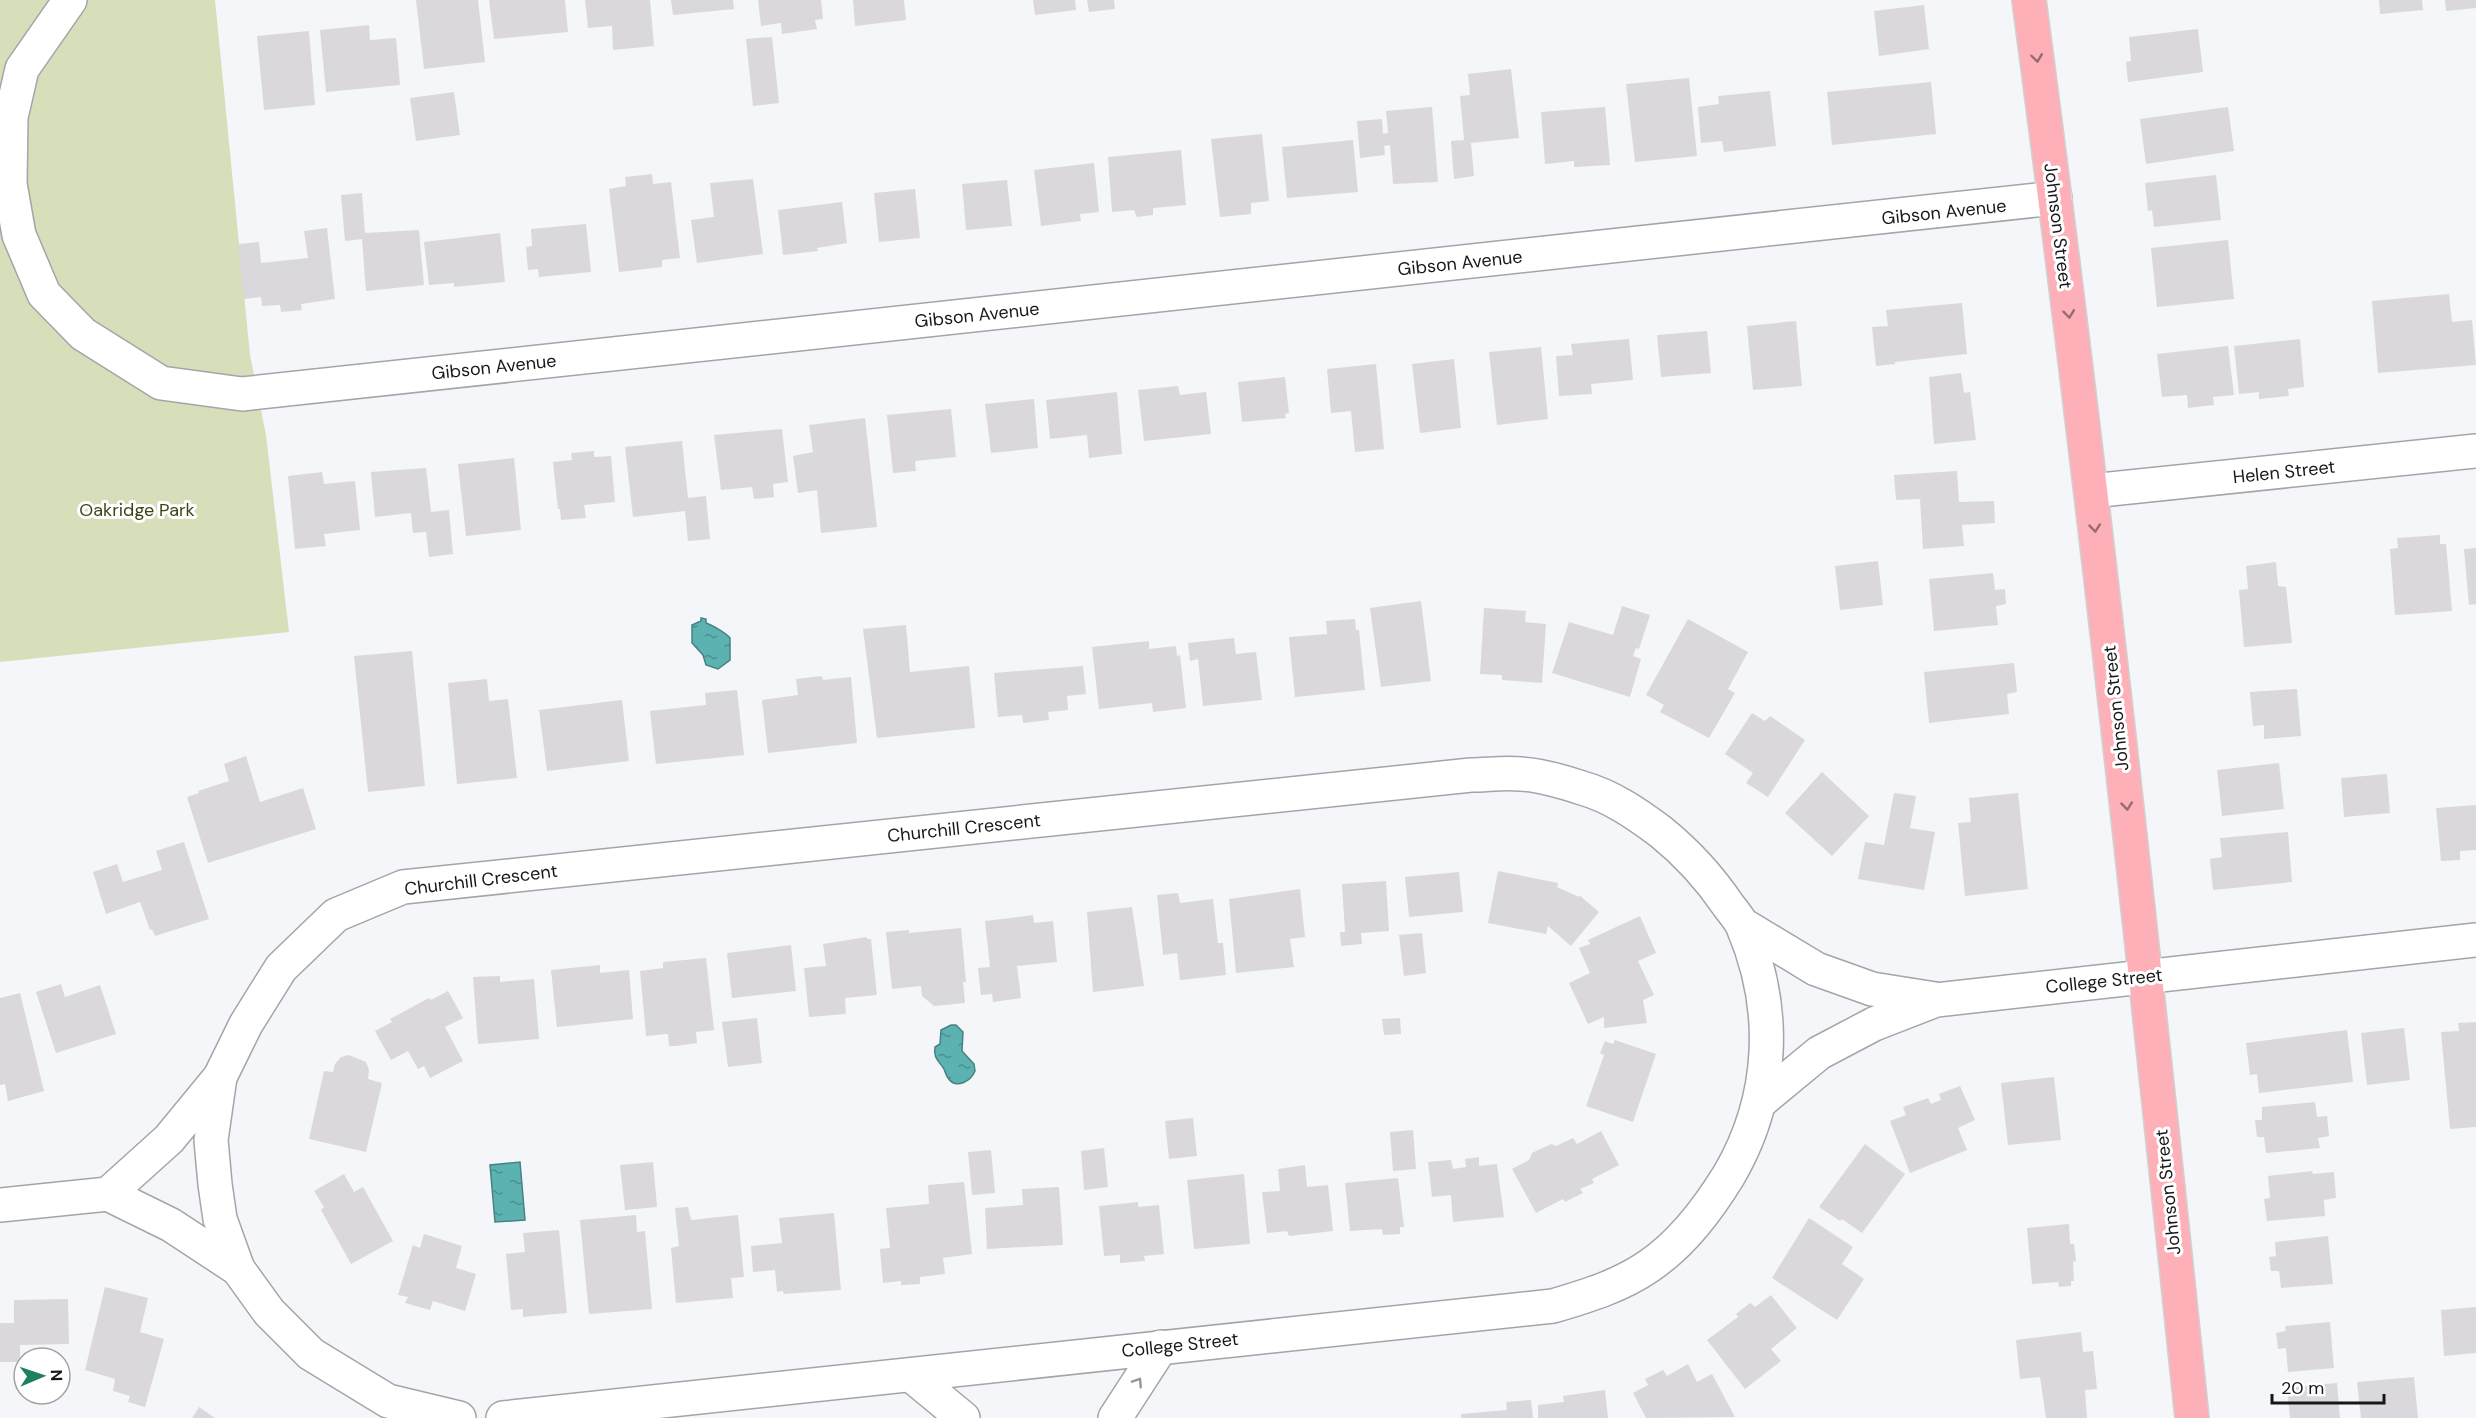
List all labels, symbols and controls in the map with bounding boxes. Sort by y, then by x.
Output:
one-way arrow [2030,53,2042,63]
street label: Johnson Street [2038,162,2078,290]
street label: Gibson Avenue [1880,194,2008,230]
street label: Gibson Avenue [1396,245,1524,281]
street label: Gibson Avenue [913,297,1041,333]
one-way arrow [2063,309,2075,318]
street label: Gibson Avenue [430,349,558,385]
street label: Helen Street [2232,455,2336,489]
park label: Oakridge Park [79,498,195,522]
one-way arrow [2088,524,2101,533]
street label: Johnson Street [2097,644,2135,772]
one-way arrow [2120,801,2132,810]
street label: Churchill Crescent [886,808,1042,848]
street label: Churchill Crescent [403,859,559,901]
street label: College Street [2044,963,2164,999]
street label: Johnson Street [2149,1128,2187,1256]
street label: College Street [1120,1327,1240,1363]
north arrow [12,1346,72,1406]
scale bar [2272,1367,2384,1405]
text: N [46,1369,67,1382]
text: 20 m [2281,1376,2324,1400]
one-way arrow [1131,1378,1142,1389]

